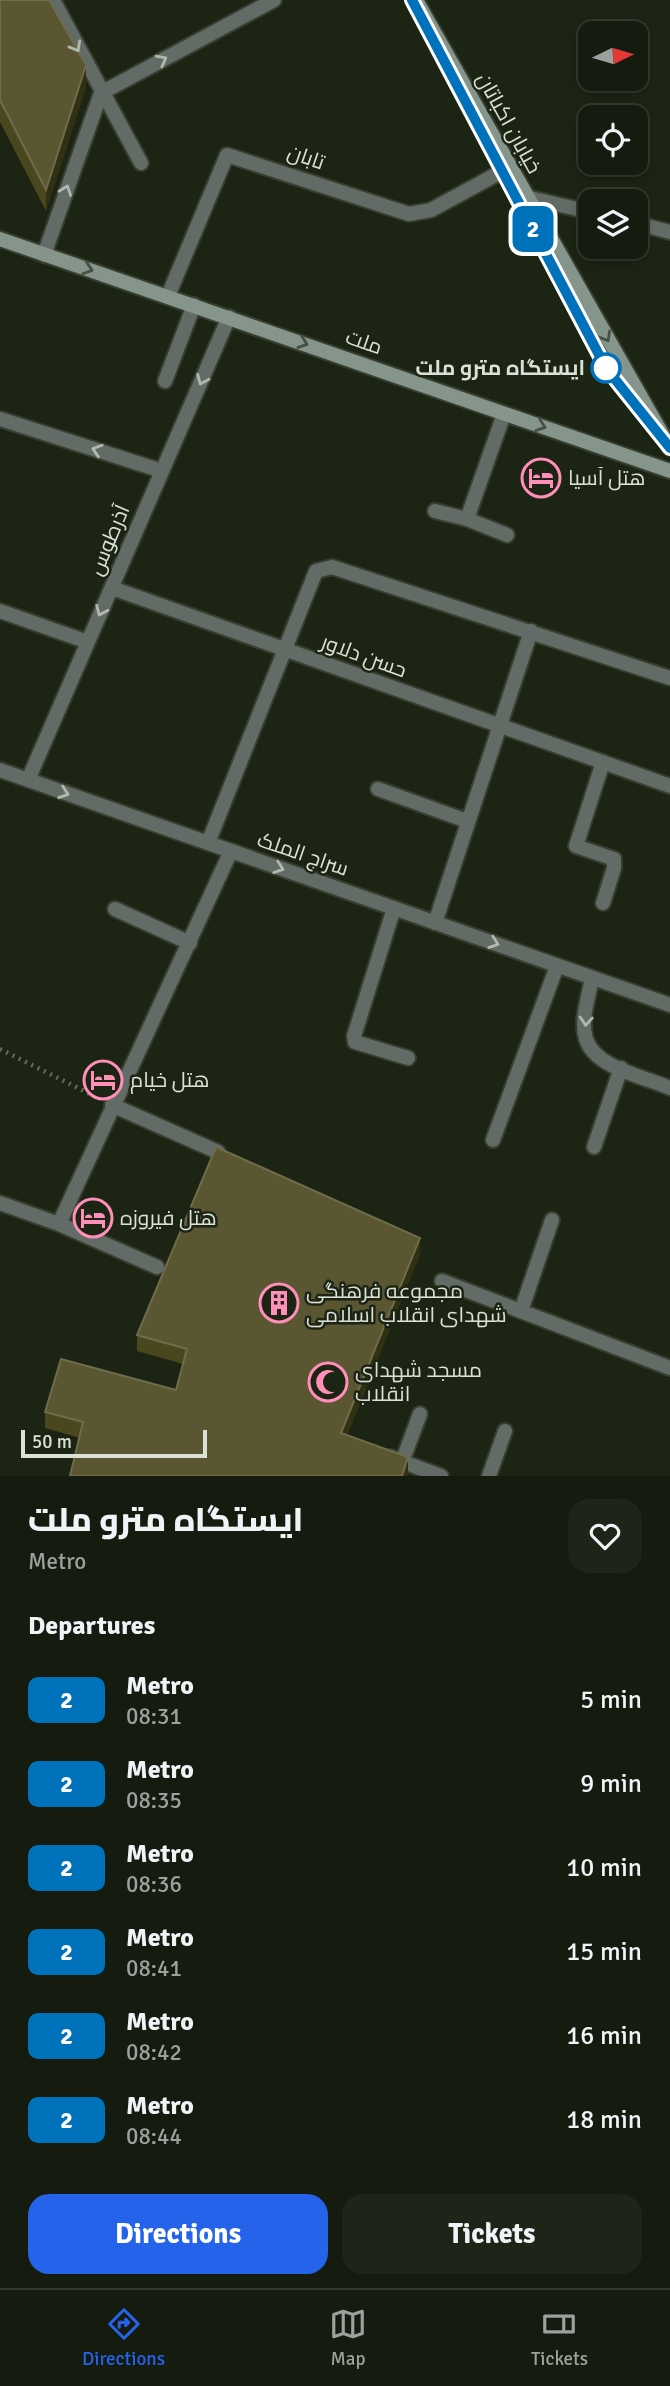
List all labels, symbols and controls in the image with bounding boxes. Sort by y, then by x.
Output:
north arrow [578,21,648,91]
map controls [578,21,648,259]
one-way arrow [68,39,81,52]
one-way arrow [154,55,167,69]
street label: خیابان اکباتان [471,68,547,178]
button: locate [578,105,648,175]
street label: تابان [284,139,328,176]
one-way arrow [58,185,72,197]
button: layers [578,189,648,259]
line badge: 2 [510,206,556,252]
text: 2 [527,214,539,244]
one-way arrow [81,261,93,275]
street label: ملت [342,324,386,360]
one-way arrow [598,329,611,342]
one-way arrow [296,335,308,349]
marker: ایستگاه مترو ملت [591,353,621,383]
place label: ایستگاه مترو ملت [416,355,585,381]
one-way arrow [196,373,210,385]
one-way arrow [534,418,546,432]
one-way arrow [92,444,104,458]
hotel icon: هتل آسیا [520,457,562,499]
place label: هتل آسیا [568,465,646,491]
street label: آذرطوس [82,500,136,579]
one-way arrow [96,604,110,616]
street label: حسن دلاور [317,628,410,683]
one-way arrow [58,785,70,799]
street label: سراج الملک [254,826,352,883]
one-way arrow [272,860,285,874]
one-way arrow [487,935,499,949]
one-way arrow [579,1016,594,1027]
hotel icon: هتل خیام [82,1059,124,1101]
place label: هتل خیام [130,1067,209,1094]
hotel icon: هتل فیروزه [72,1197,114,1239]
place label: هتل فیروزه [120,1205,217,1231]
place label: مجموعه فرهنگی شهدای انقلاب اسلامی [306,1278,507,1328]
building icon: مجموعه فرهنگی شهدای انقلاب اسلامی [258,1282,300,1324]
place label: مسجد شهدای انقلاب [355,1357,482,1407]
mosque icon: مسجد شهدای انقلاب [307,1361,349,1403]
scale bar [21,1427,206,1459]
text: 50 m [32,1430,72,1454]
button: heart [568,1499,642,1573]
text: ایستگاه مترو ملت [28,1500,303,1541]
text: Metro [28,1547,86,1576]
text: Departures [28,1610,155,1642]
text: Metro [126,1670,194,1702]
text: 5 min [580,1684,642,1716]
text: 2 [60,1685,73,1715]
text: 08:31 [126,1702,182,1731]
text: Metro [126,1754,194,1786]
text: 9 min [580,1768,642,1800]
text: 2 [60,1769,73,1799]
text: 08:35 [126,1786,182,1815]
text: Metro [126,1838,194,1870]
text: 10 min [566,1852,642,1884]
text: 2 [60,1853,73,1883]
text: 08:36 [126,1870,182,1899]
text: Metro [126,1922,194,1954]
text: 15 min [566,1936,642,1968]
text: 2 [60,1937,73,1967]
text: 08:41 [126,1954,182,1983]
text: Metro [126,2006,194,2038]
text: 16 min [566,2020,642,2052]
text: 2 [60,2021,73,2051]
text: 08:42 [126,2038,182,2067]
text: Metro [126,2090,194,2122]
text: 18 min [566,2104,642,2136]
text: 2 [60,2105,73,2135]
text: 08:44 [126,2122,182,2151]
button: Directions [28,2194,328,2274]
button: Tickets [342,2194,642,2274]
tab: Directions [82,2305,165,2371]
tab: Map [329,2305,367,2371]
tab: Tickets [531,2305,588,2371]

